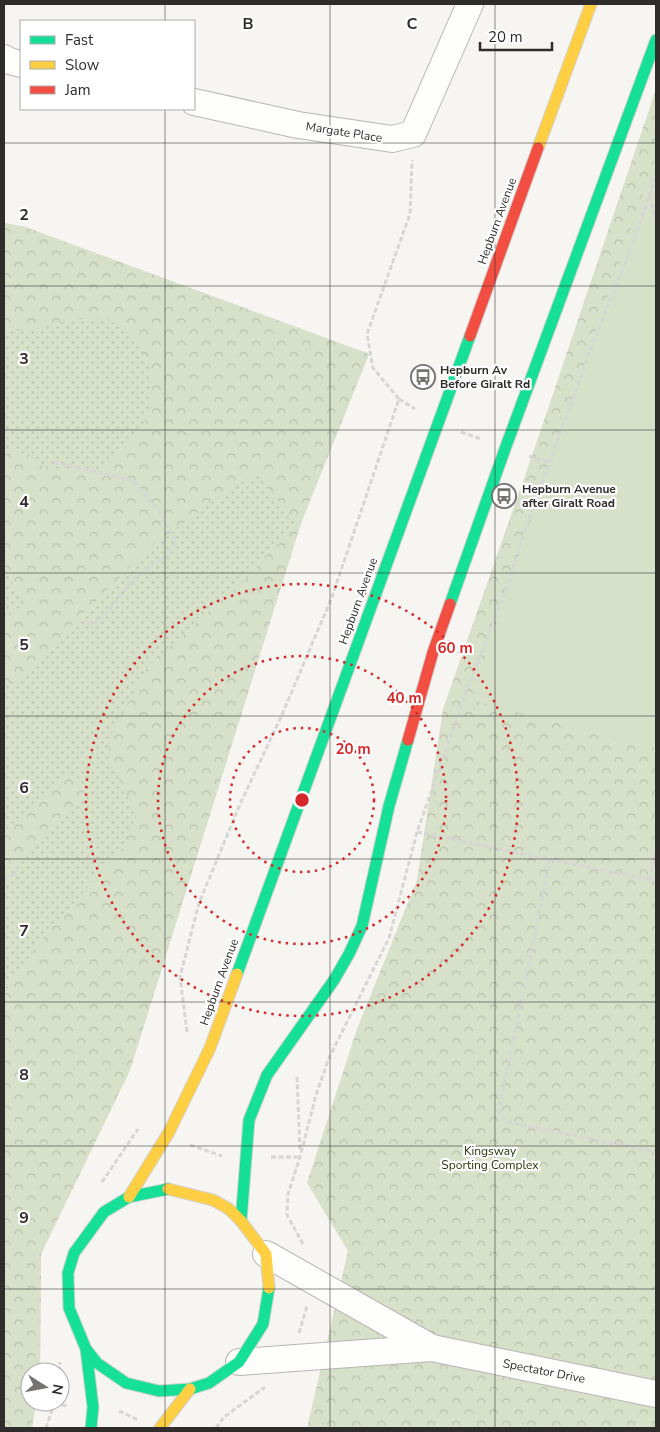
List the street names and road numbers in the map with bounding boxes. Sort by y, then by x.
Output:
street label: Margate Place [305,118,383,146]
street label: Hepburn Avenue [474,175,520,267]
street label: Hepburn Avenue [335,555,381,647]
street label: Hepburn Avenue [196,936,242,1028]
street label: Spectator Drive [501,1355,587,1387]

